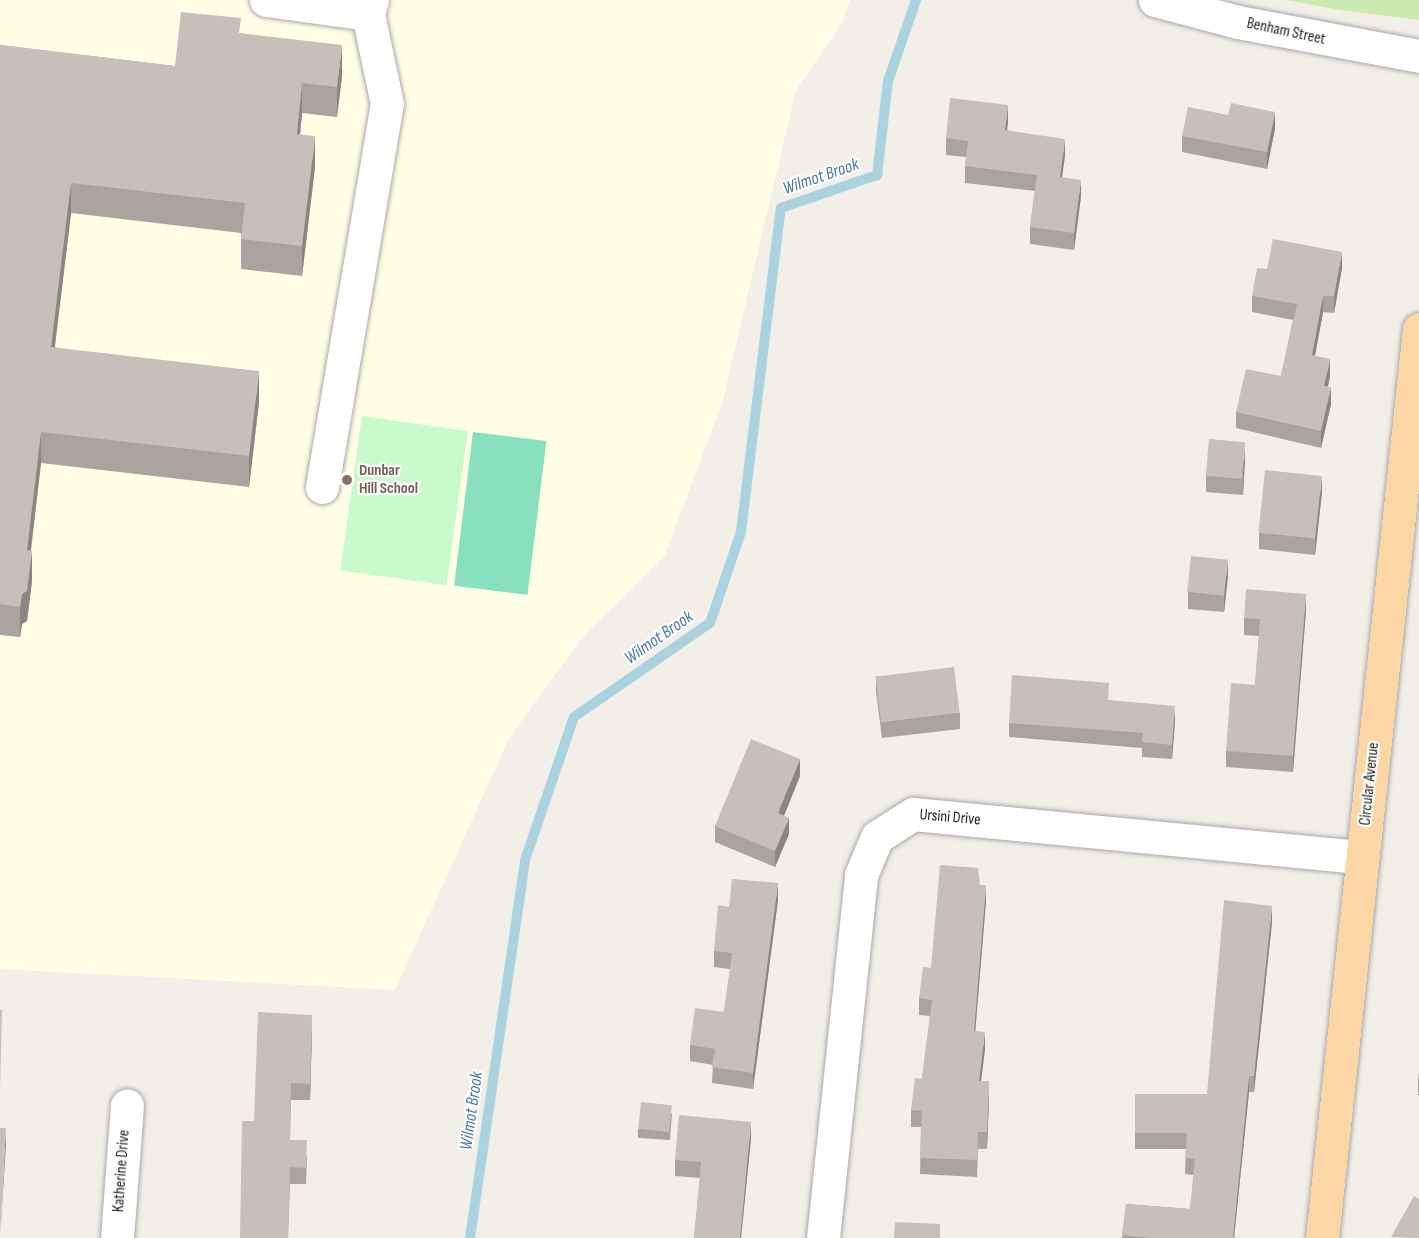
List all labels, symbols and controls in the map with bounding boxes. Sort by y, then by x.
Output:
street label: Benham Street [1245,14,1327,50]
water label: Wilmot Brook [780,154,862,200]
place label: Dunbar Hill School [359,461,418,499]
marker: Dunbar Hill School [340,473,354,487]
water label: Wilmot Brook [621,607,697,669]
street label: Circular Avenue [1356,741,1384,827]
street label: Ursini Drive [919,806,981,830]
water label: Wilmot Brook [456,1070,488,1152]
street label: Katherine Drive [110,1129,134,1213]

